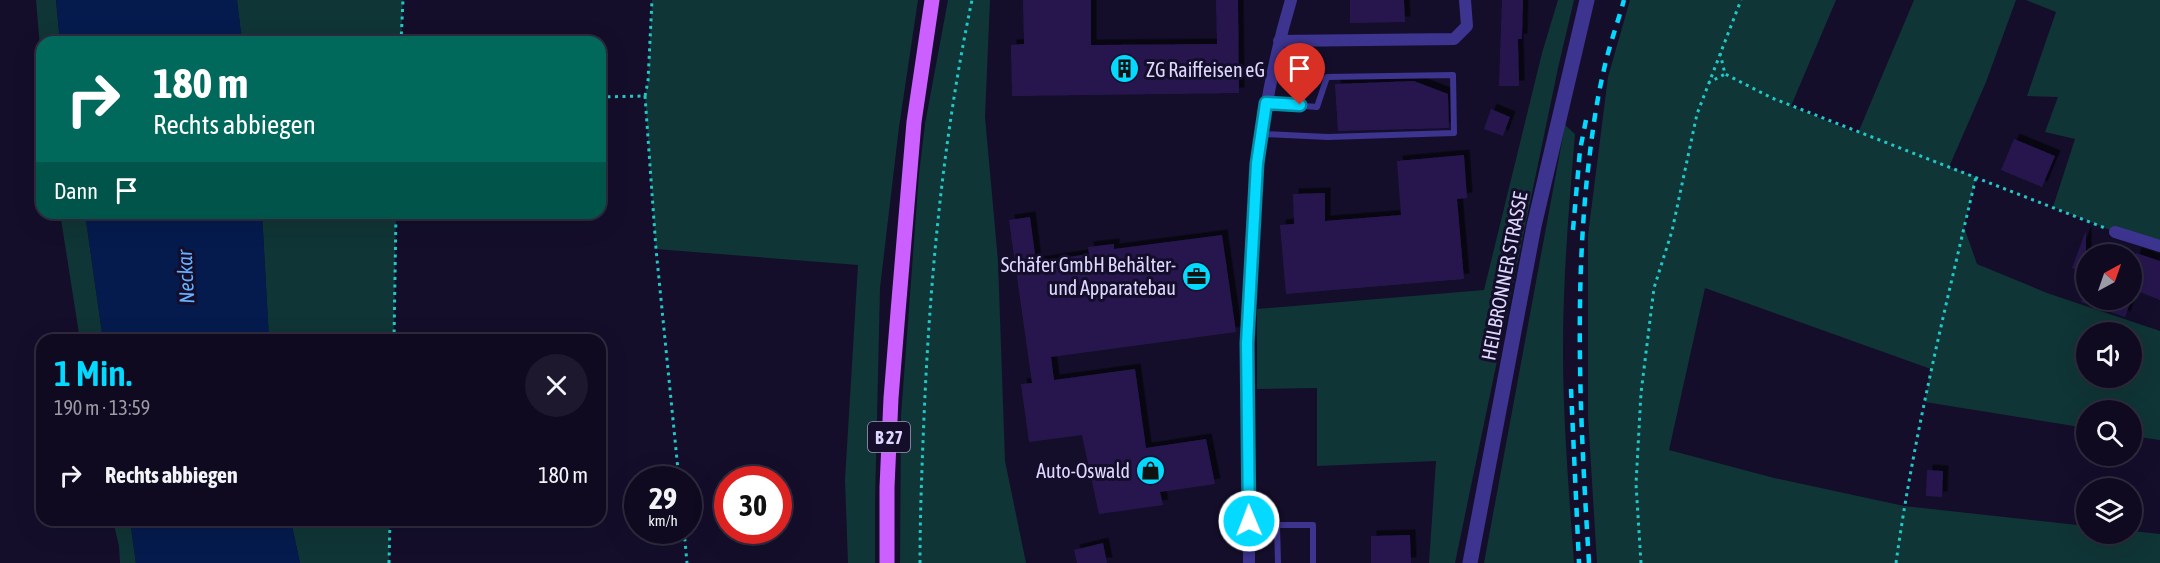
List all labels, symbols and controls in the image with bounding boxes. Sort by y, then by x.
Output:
pin [1274,43,1325,105]
icon: arrive [1283,52,1316,85]
building icon: ZG Raiffeisen eG [1109,53,1141,85]
place label: ZG Raiffeisen eG [1146,58,1265,81]
text: 180 m [153,59,248,107]
icon: right [54,60,132,138]
text: Rechts abbiegen [153,109,316,140]
icon: arrive [110,174,143,207]
text: Dann [54,178,98,204]
street label: HEILBRONNER STRASSE [1476,189,1532,362]
north arrow [2076,244,2142,310]
map controls [2076,244,2142,544]
water label: Neckar [172,249,198,305]
place label: Schäfer GmbH Behälter- und Apparatebau [1001,253,1176,299]
office icon: Schäfer GmbH Behälter- und Apparatebau [1181,260,1213,292]
button: sound [2076,322,2142,388]
text: 1 Min. [54,352,132,394]
button: close [525,354,588,417]
text: 190 m · 13:59 [54,396,150,419]
button: search [2076,400,2142,466]
road number: B 27 [868,422,910,452]
shop icon: Auto-Oswald [1135,454,1167,486]
icon: right [54,459,87,492]
place label: Auto-Oswald [1036,459,1130,482]
text: Rechts abbiegen [105,462,238,488]
text: 180 m [538,462,588,488]
speed limit sign: 30 [714,466,792,544]
button: layers [2076,478,2142,544]
text: 29 [649,481,677,515]
position arrow [1217,489,1281,553]
text: km/h [648,512,678,529]

